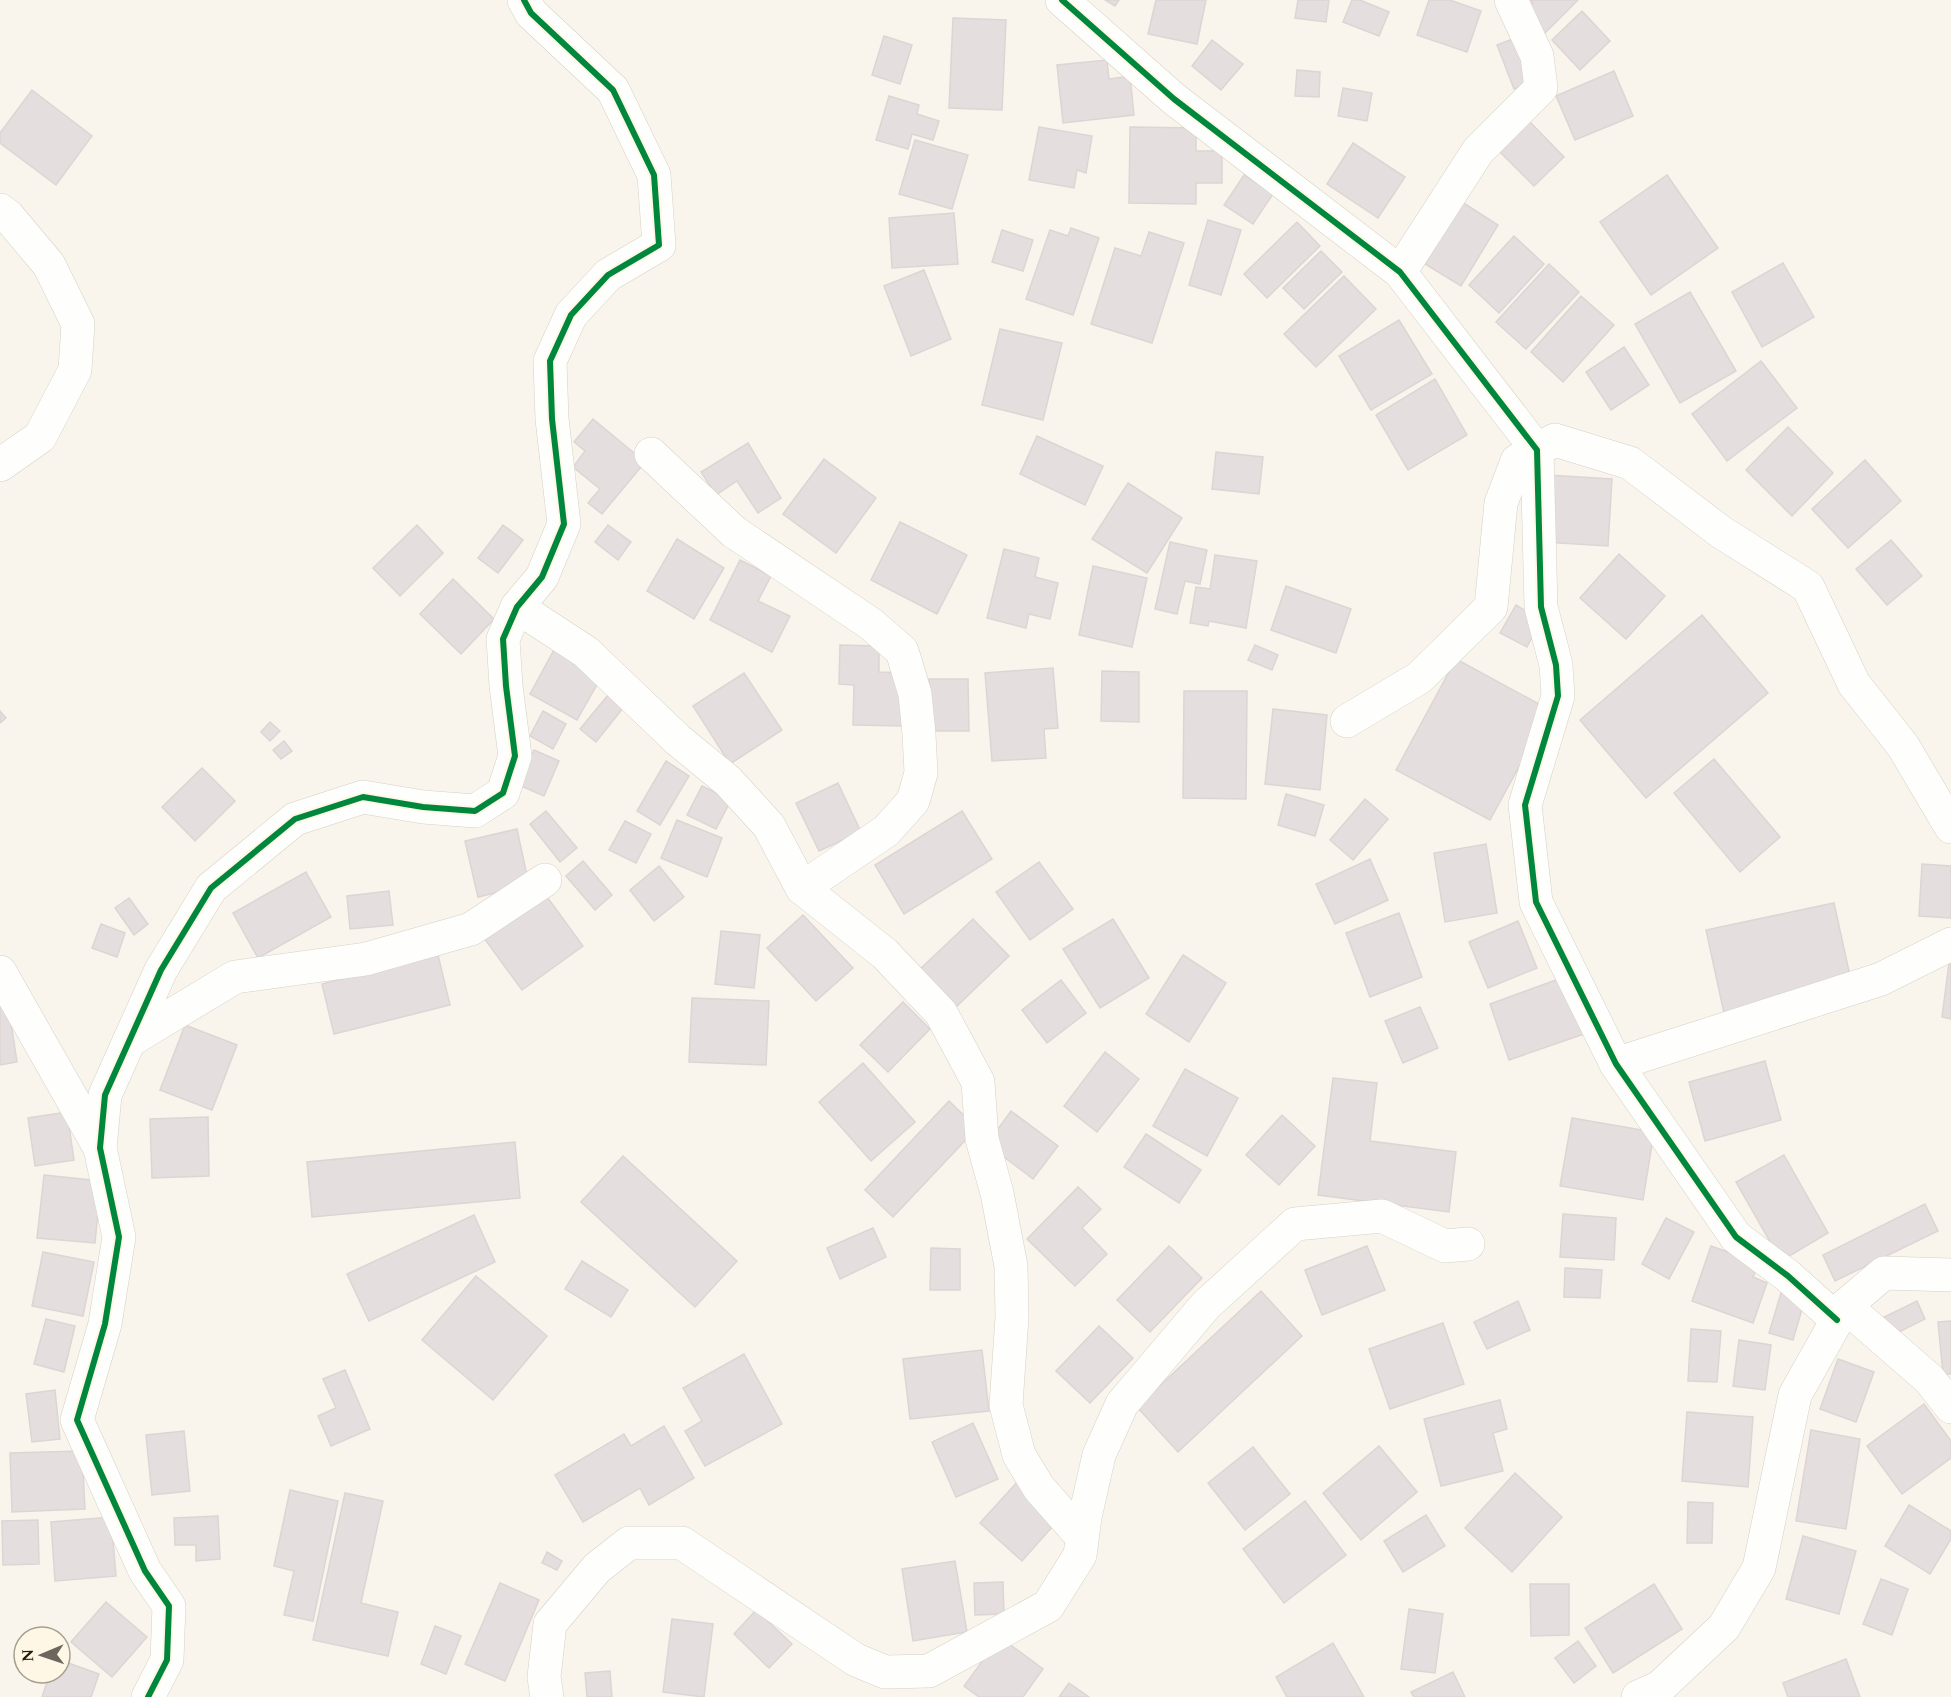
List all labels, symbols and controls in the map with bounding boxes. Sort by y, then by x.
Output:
north arrow [12,1625,72,1685]
text: N [16,1649,40,1662]

